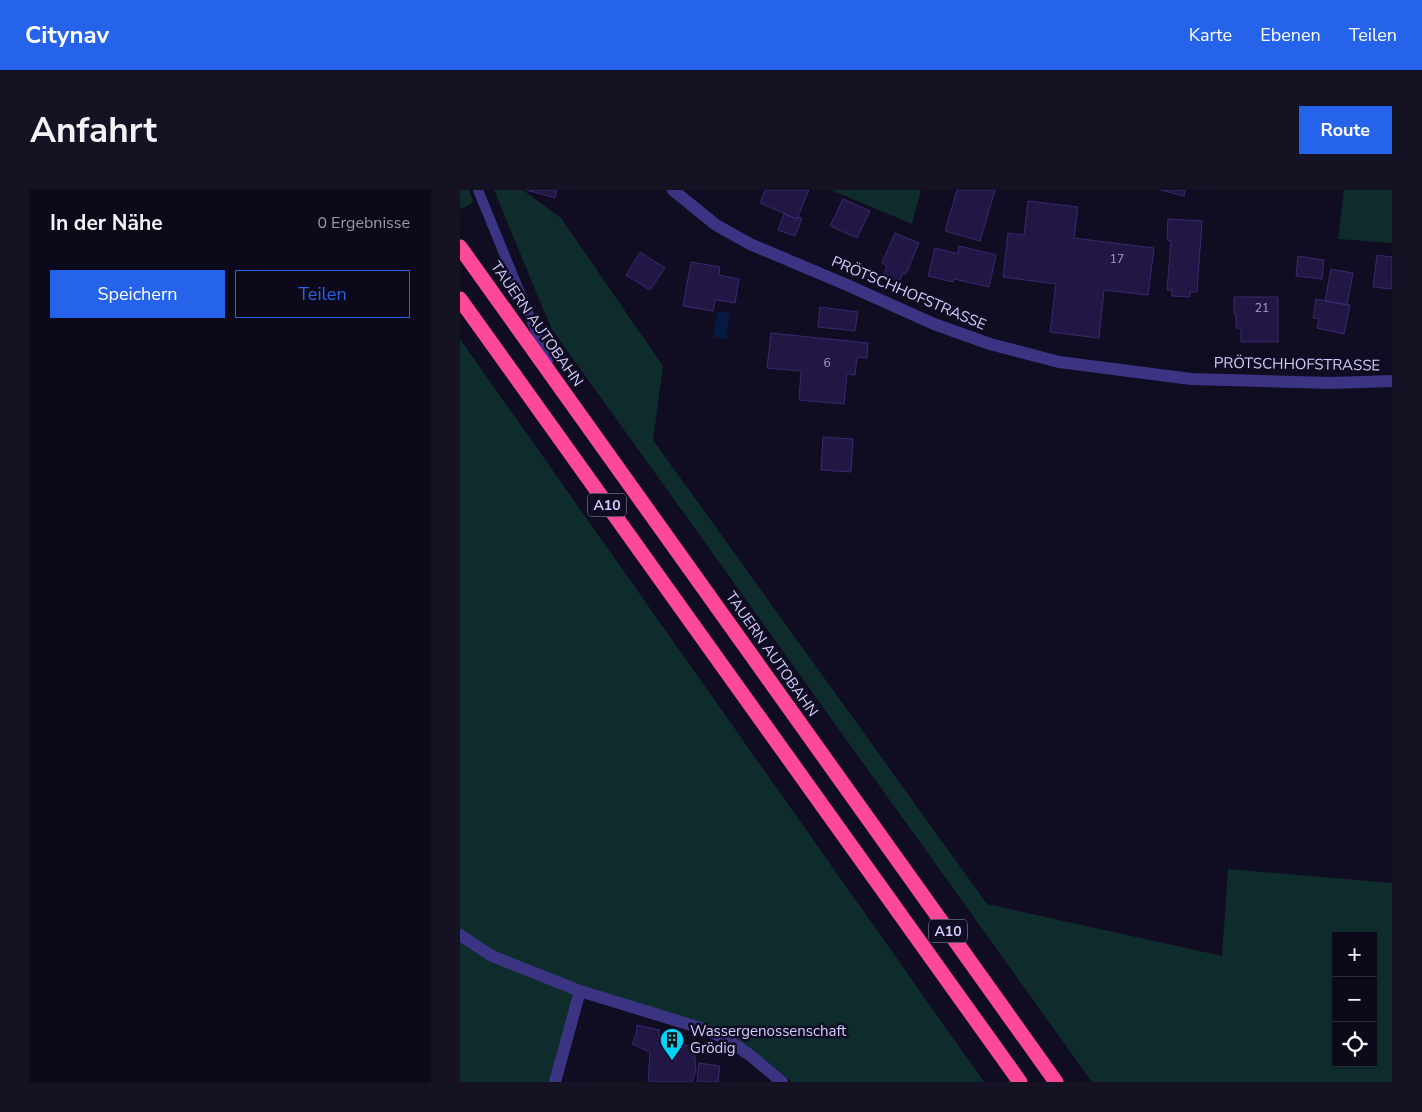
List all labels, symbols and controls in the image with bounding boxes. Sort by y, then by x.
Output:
text: Citynav [25,19,109,51]
text: Karte [1189,23,1232,47]
text: Ebenen [1260,23,1321,47]
text: Teilen [1349,23,1397,47]
button: Route [1299,106,1392,154]
text: Anfahrt [30,107,157,154]
text: In der Nähe [50,209,163,237]
text: 0 Ergebnisse [317,212,410,234]
street label: PRÖTSCHHOFSTRASSE [828,251,990,335]
house number: 17 [1110,251,1124,267]
street label: TAUERN AUTOBAHN [486,257,588,391]
button: Speichern [50,270,225,318]
button: Teilen [235,270,410,318]
house number: 21 [1255,300,1269,316]
street label: PRÖTSCHHOFSTRASSE [1214,353,1380,375]
house number: 6 [823,355,831,371]
road number: A10 [588,494,626,516]
street label: TAUERN AUTOBAHN [721,587,823,721]
road number: A10 [929,919,967,942]
map controls [1332,932,1377,1067]
button: + [1332,932,1377,977]
button: − [1332,977,1377,1022]
place label: Wassergenossenschaft Grödig [690,1021,847,1058]
button: locate [1332,1022,1377,1067]
building icon: Wassergenossenschaft Grödig [659,1027,685,1061]

